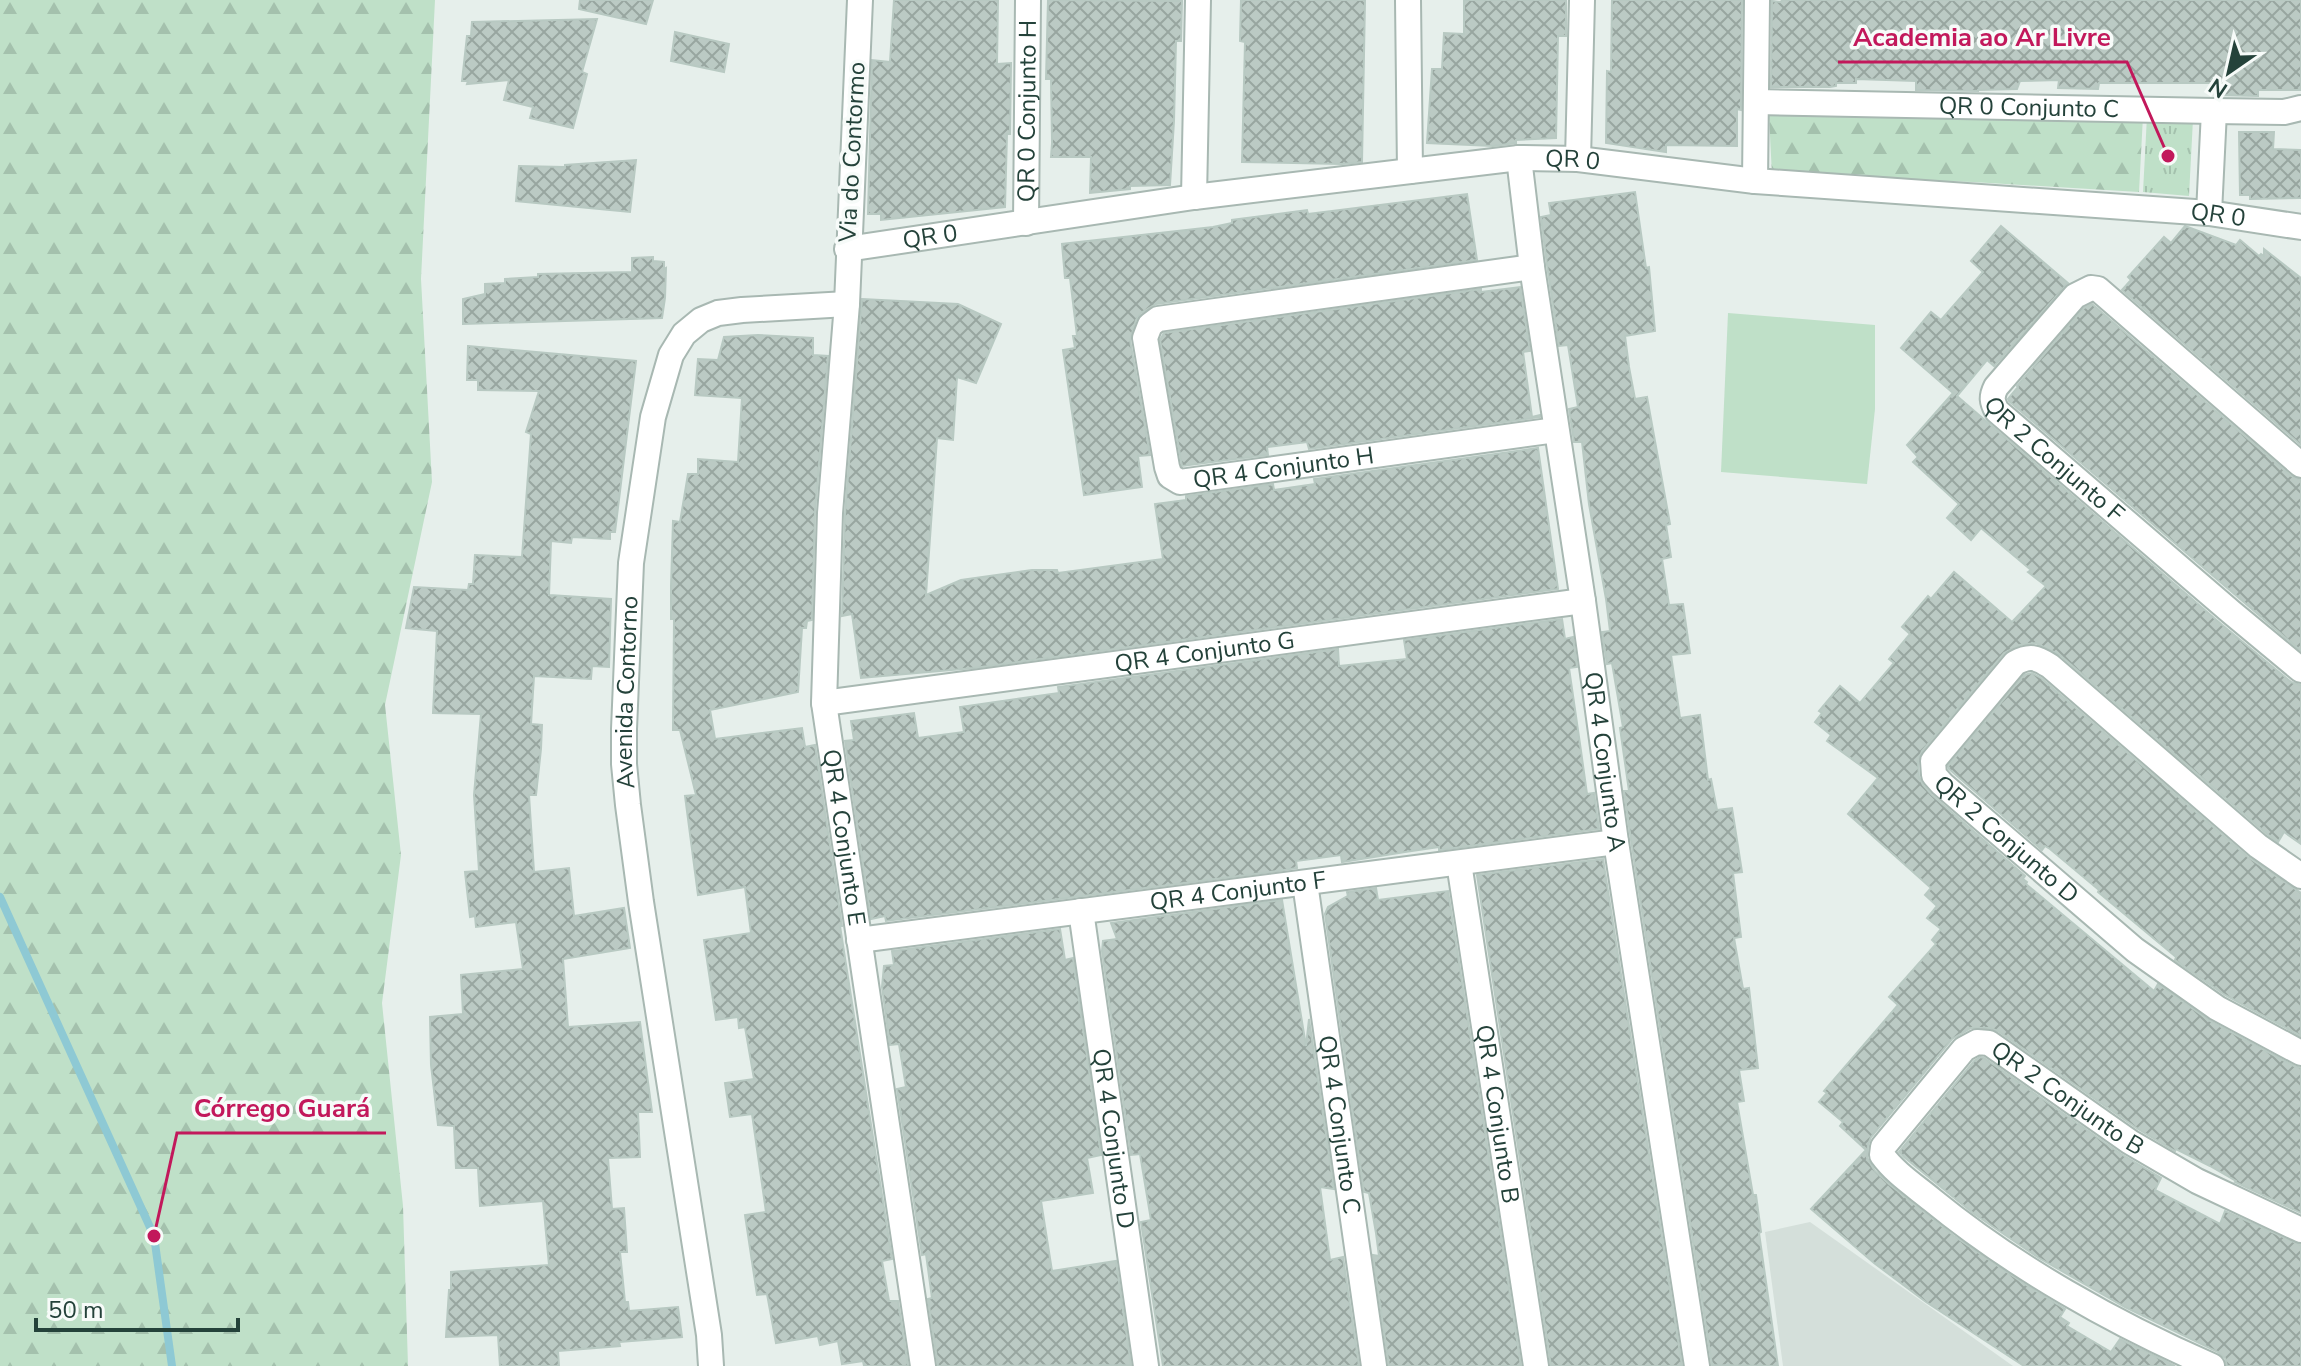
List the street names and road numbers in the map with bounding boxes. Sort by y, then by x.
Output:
street label: QR 0 Conjunto H [1010,20,1044,202]
street label: Via do Contormo [831,61,873,244]
street label: QR 0 Conjunto C [1939,90,2119,125]
street label: QR 0 [1545,142,1602,178]
street label: QR 0 [2190,196,2248,234]
street label: QR 0 [900,217,960,256]
street label: QR 2 Conjunto F [1976,392,2131,529]
street label: QR 4 Conjunto H [1191,439,1376,496]
street label: Avenida Contorno [608,595,646,791]
street label: QR 4 Conjunto G [1112,624,1297,680]
street label: QR 4 Conjunto A [1577,670,1633,855]
street label: QR 4 Conjunto E [815,747,873,928]
street label: QR 2 Conjunto D [1927,768,2086,911]
street label: QR 4 Conjunto F [1148,864,1328,918]
street label: QR 4 Conjunto B [1468,1023,1527,1206]
street label: QR 4 Conjunto C [1311,1033,1368,1216]
street label: QR 2 Conjunto B [1985,1033,2150,1163]
street label: QR 4 Conjunto D [1085,1046,1142,1231]

